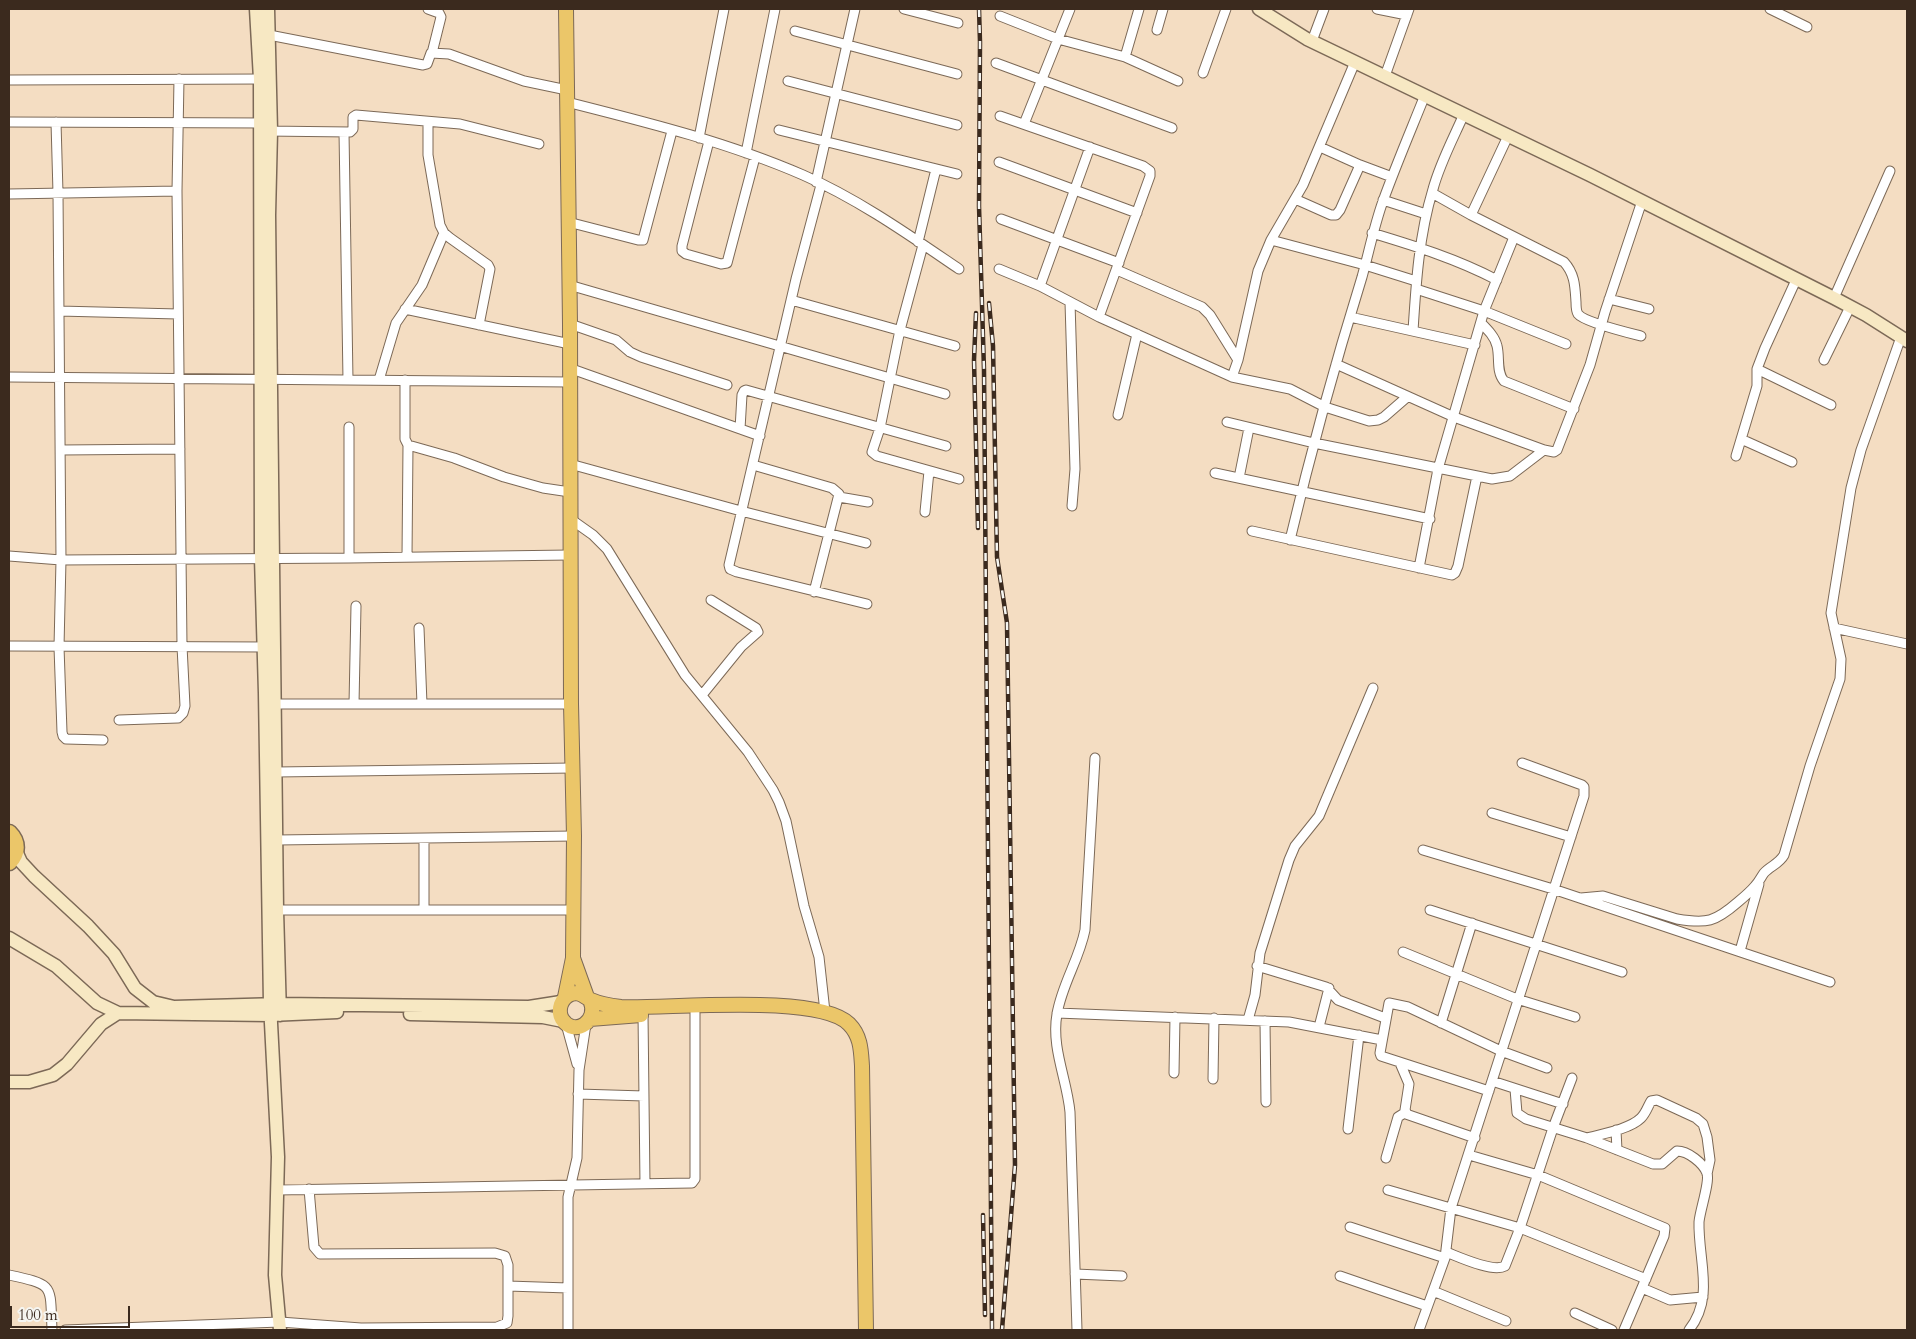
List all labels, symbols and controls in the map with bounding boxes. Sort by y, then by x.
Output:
scale bar [12,1296,132,1328]
text: 100 m [18,1305,58,1325]

